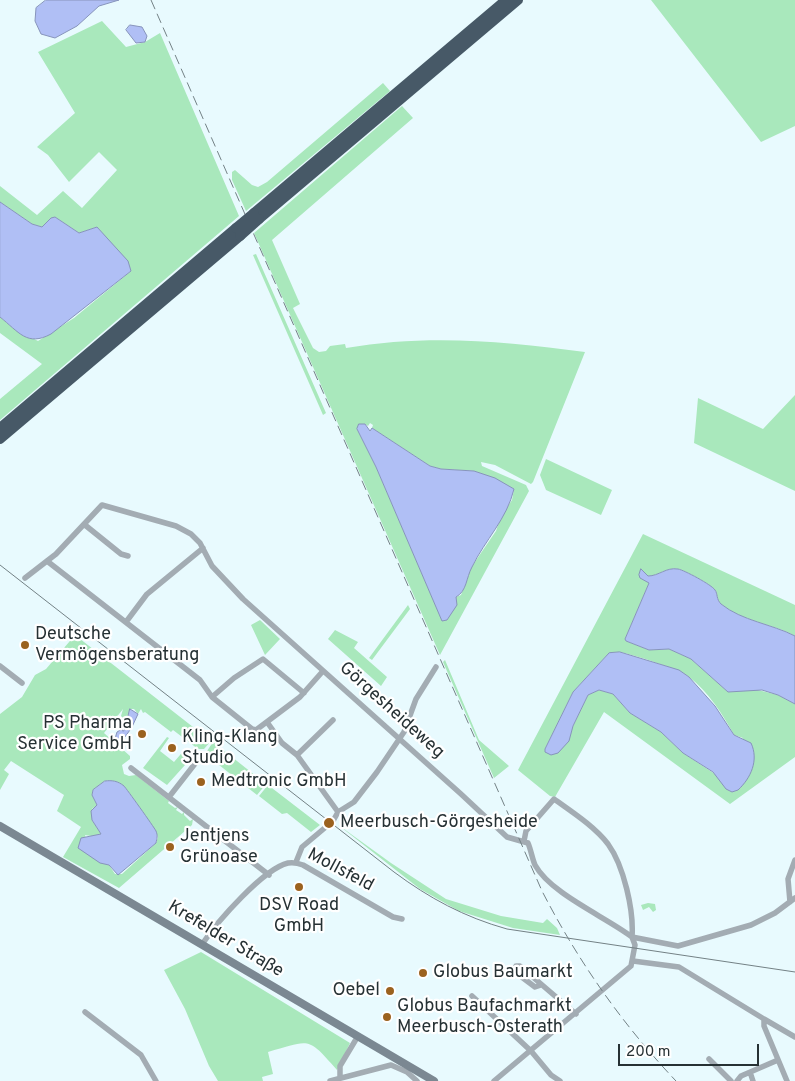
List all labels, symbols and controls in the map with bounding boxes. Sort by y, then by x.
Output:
place label: Deutsche Vermögensberatung [35,624,199,666]
marker: Deutsche Vermögensberatung [19,639,31,651]
street label: Görgesheideweg [334,658,448,764]
place label: PS Pharma Service GmbH [17,713,132,756]
place label: Kling-Klang Studio [182,727,278,770]
marker: PS Pharma Service GmbH [136,728,148,740]
marker: Kling-Klang Studio [166,742,178,754]
place label: Medtronic GmbH [211,771,347,793]
marker: Medtronic GmbH [195,776,207,788]
place label: Meerbusch-Görgesheide [340,812,538,834]
marker: Meerbusch-Görgesheide [322,816,336,830]
place label: Jentjens Grünoase [180,826,258,869]
marker: Jentjens Grünoase [164,841,176,853]
street label: Mollsfeld [303,844,377,898]
marker: DSV Road GmbH [293,881,305,893]
place label: DSV Road GmbH [259,895,339,938]
street label: Krefelder Straße [163,897,287,983]
place label: Globus Baumarkt [433,962,573,984]
marker: Globus Baumarkt [417,967,429,979]
place label: Oebel [333,980,380,1002]
marker: Oebel [384,985,396,997]
place label: Globus Baufachmarkt Meerbusch-Osterath [397,996,572,1038]
marker: Globus Baufachmarkt Meerbusch-Osterath [381,1011,393,1023]
scale bar [620,1034,761,1066]
text: 200 m [626,1043,671,1062]

